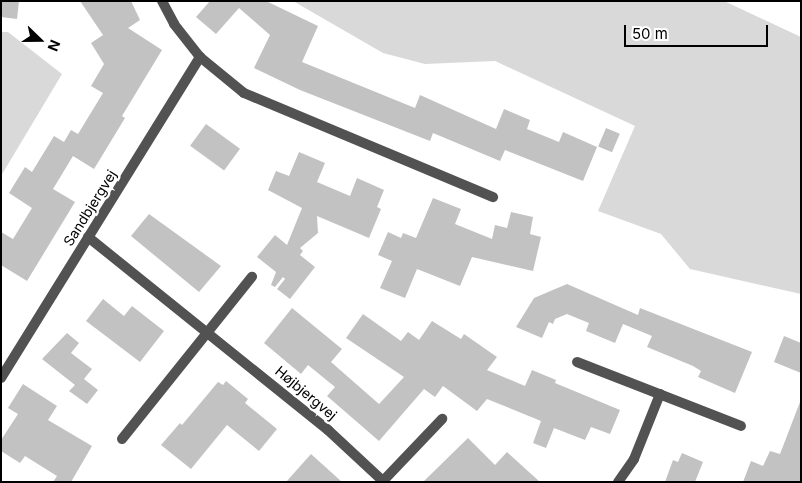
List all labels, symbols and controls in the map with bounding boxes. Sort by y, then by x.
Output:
north arrow [15,15,65,65]
scale bar [627,15,771,47]
text: 50 m [632,24,668,43]
text: N [44,38,64,54]
street label: Sandbjergvej [60,167,120,249]
street label: Højbjergvej [272,362,340,424]

